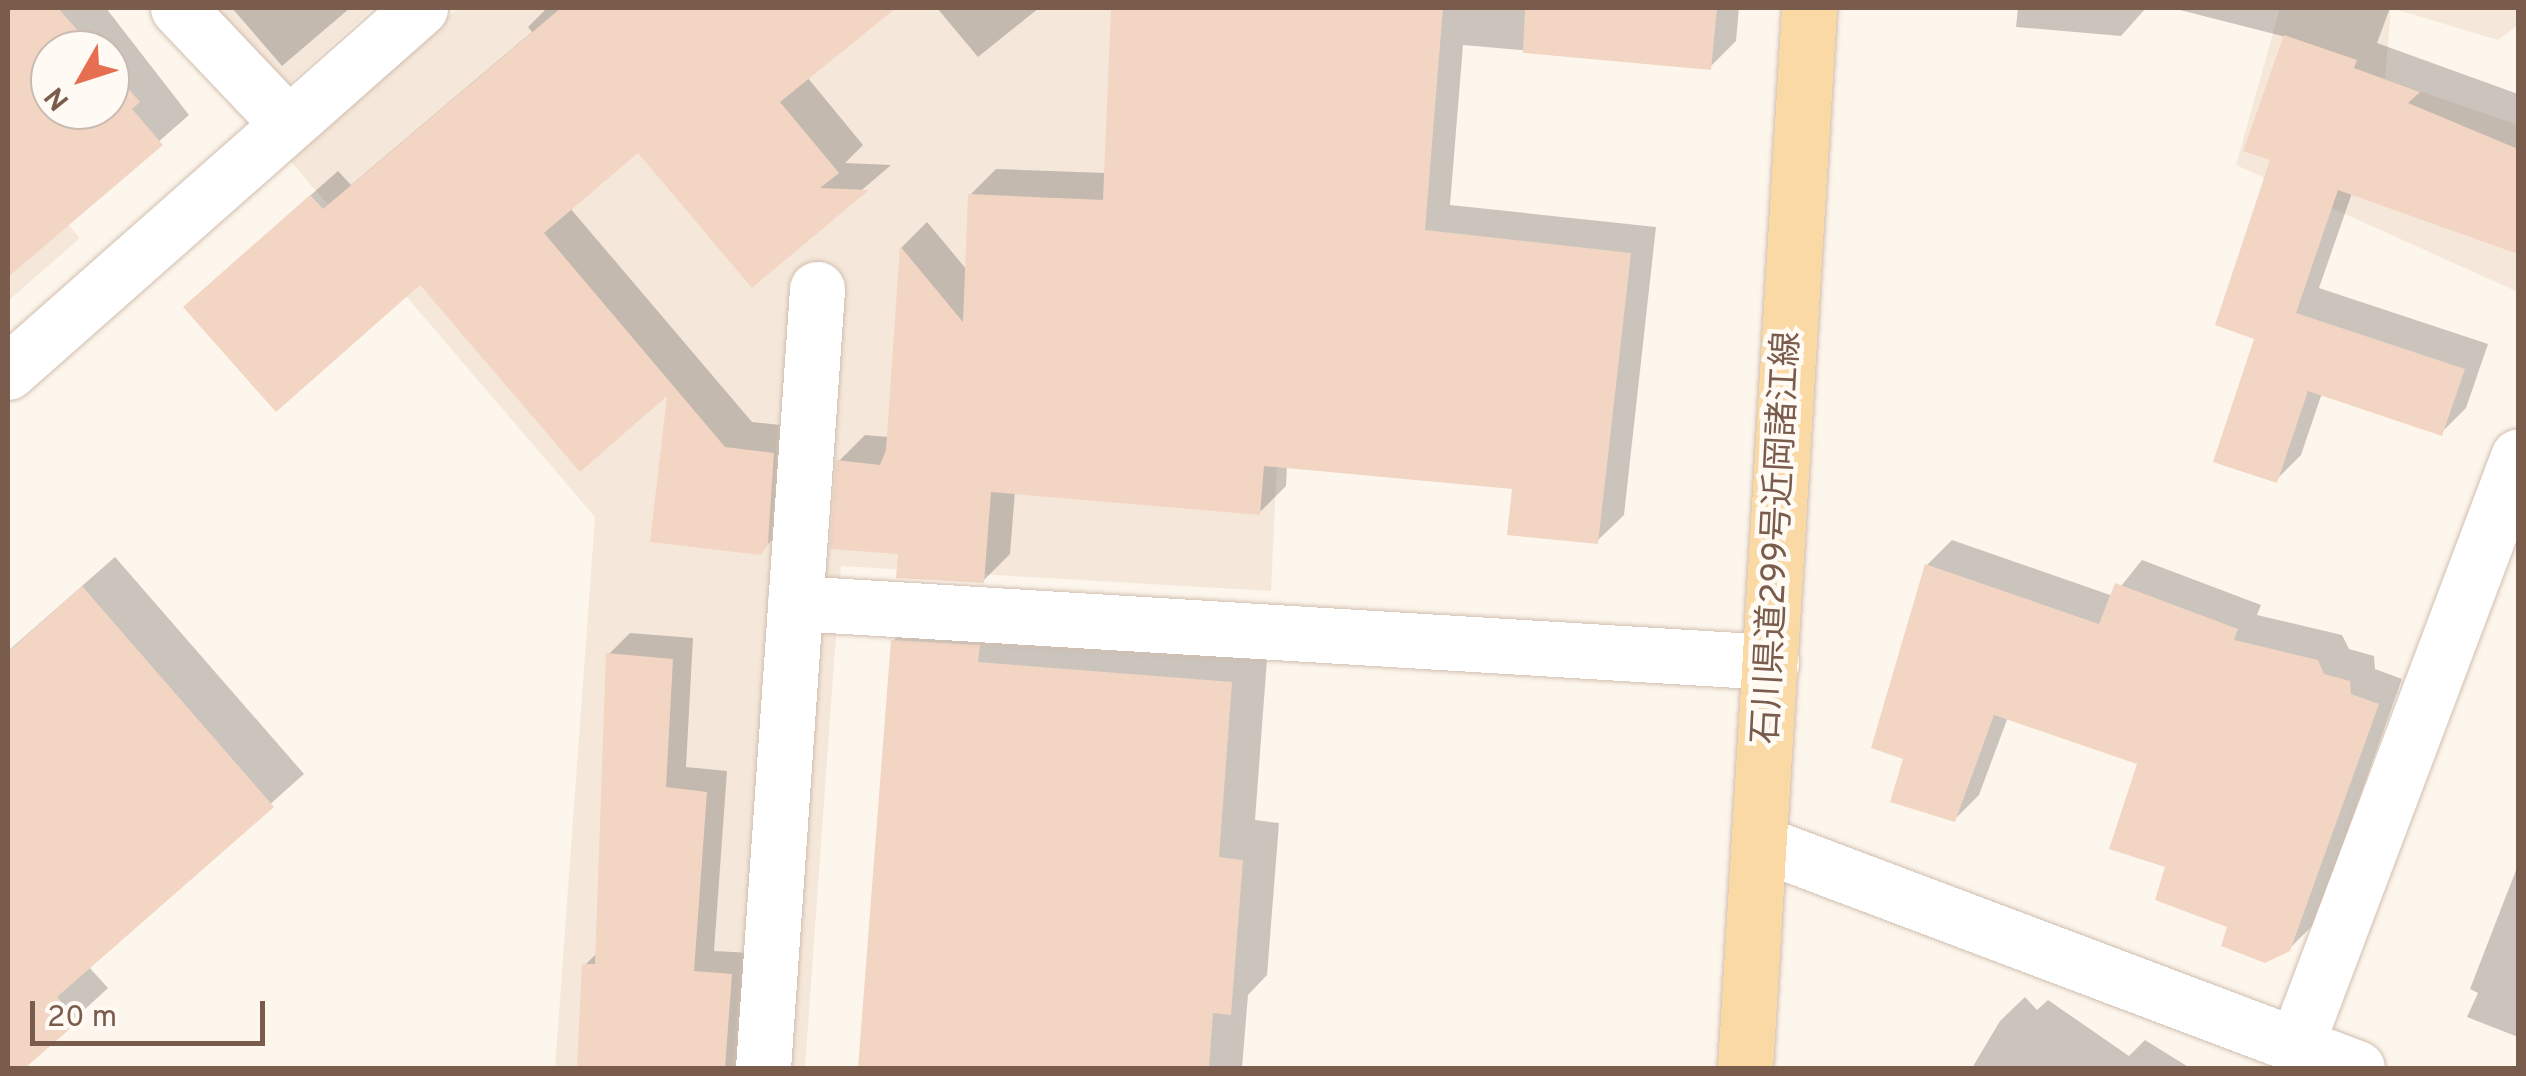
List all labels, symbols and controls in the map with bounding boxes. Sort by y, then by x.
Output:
north arrow [30,30,130,130]
text: N [38,78,79,117]
street label: 石川県道299号近岡諸江線 [1746,331,1810,745]
scale bar [35,981,270,1043]
text: 20 m [47,1000,117,1037]

